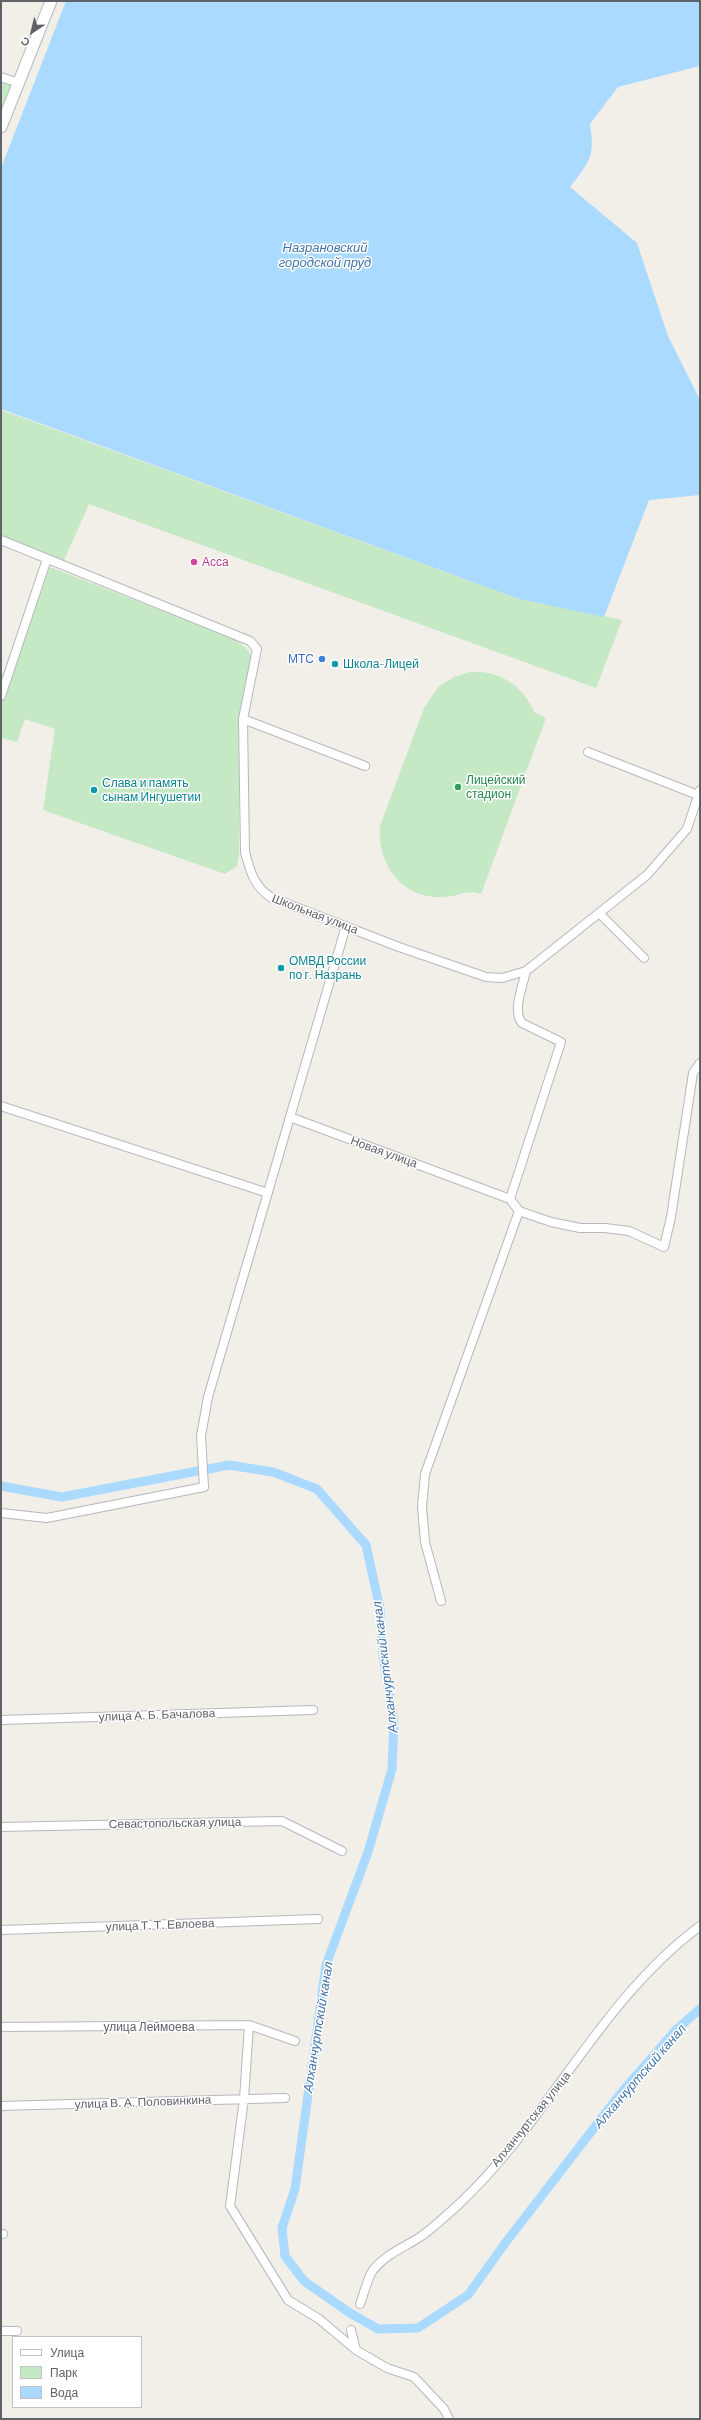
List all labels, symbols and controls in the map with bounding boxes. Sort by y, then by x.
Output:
north arrow [12,12,52,52]
text: С [18,35,32,50]
water label: Назрановский городской пруд [279,240,371,271]
place label: Асса [202,555,229,569]
marker: Асса [189,557,199,567]
place label: МТС [288,652,314,666]
marker: МТС [317,654,327,664]
place label: Школа-Лицей [343,657,419,671]
marker: Школа-Лицей [330,659,340,669]
place label: Лицейский стадион [466,773,525,801]
place label: Слава и память сынам Ингушетии [102,776,201,804]
marker: Лицейский стадион [453,782,463,792]
marker: Слава и память сынам Ингушетии [89,785,99,795]
street label: Школьная улица [270,891,360,937]
place label: ОМВД России по г. Назрань [289,954,366,982]
marker: ОМВД России по г. Назрань [276,963,286,973]
street label: Новая улица [349,1133,419,1171]
water label: Алханчуртский канал [369,1600,401,1734]
street label: улица А. Б. Бачалова [98,1706,216,1724]
street label: Севастопольская улица [109,1815,241,1831]
street label: улица Т. Т. Евлоева [105,1916,215,1934]
water label: Алханчуртский канал [300,1960,336,2094]
street label: улица Леймоева [103,2020,195,2034]
water label: Алханчуртский канал [591,2021,689,2131]
street label: Алханчуртская улица [488,2069,574,2169]
street label: улица В. А. Половинкина [74,2092,212,2112]
legend [12,2336,142,2408]
text: Улица [50,2345,84,2359]
text: Парк [50,2365,77,2379]
text: Вода [50,2385,78,2399]

